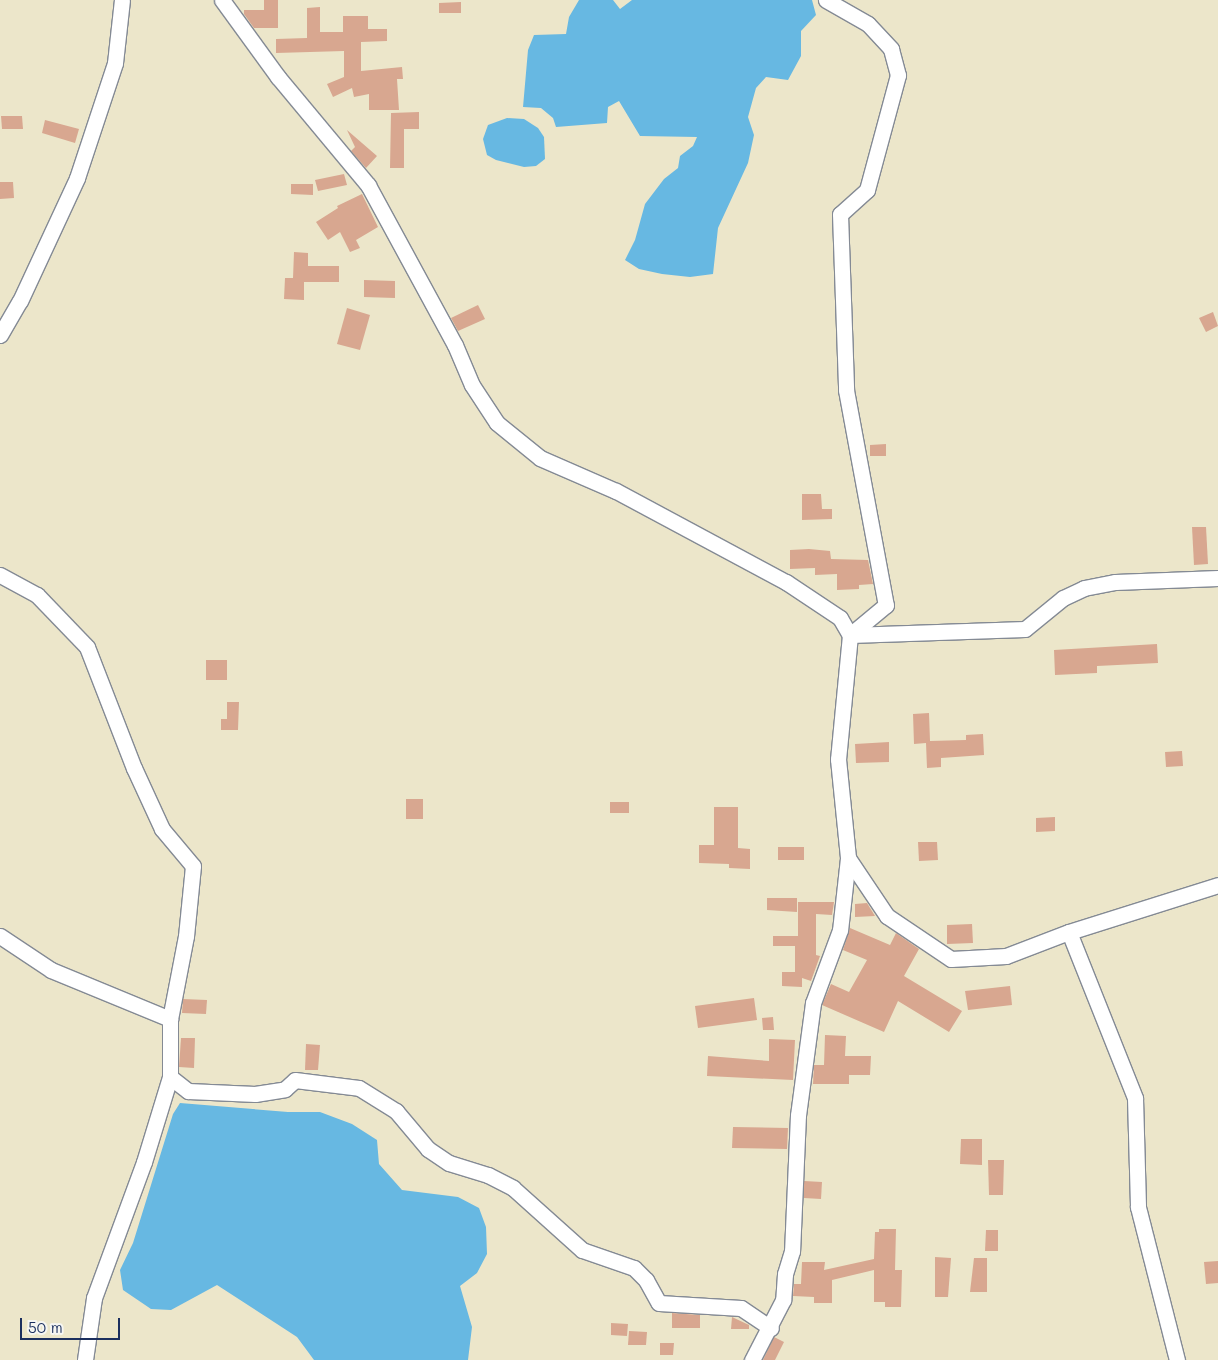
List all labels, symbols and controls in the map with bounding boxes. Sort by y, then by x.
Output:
scale bar [22,1308,122,1340]
text: 50 m [28,1317,63,1337]

